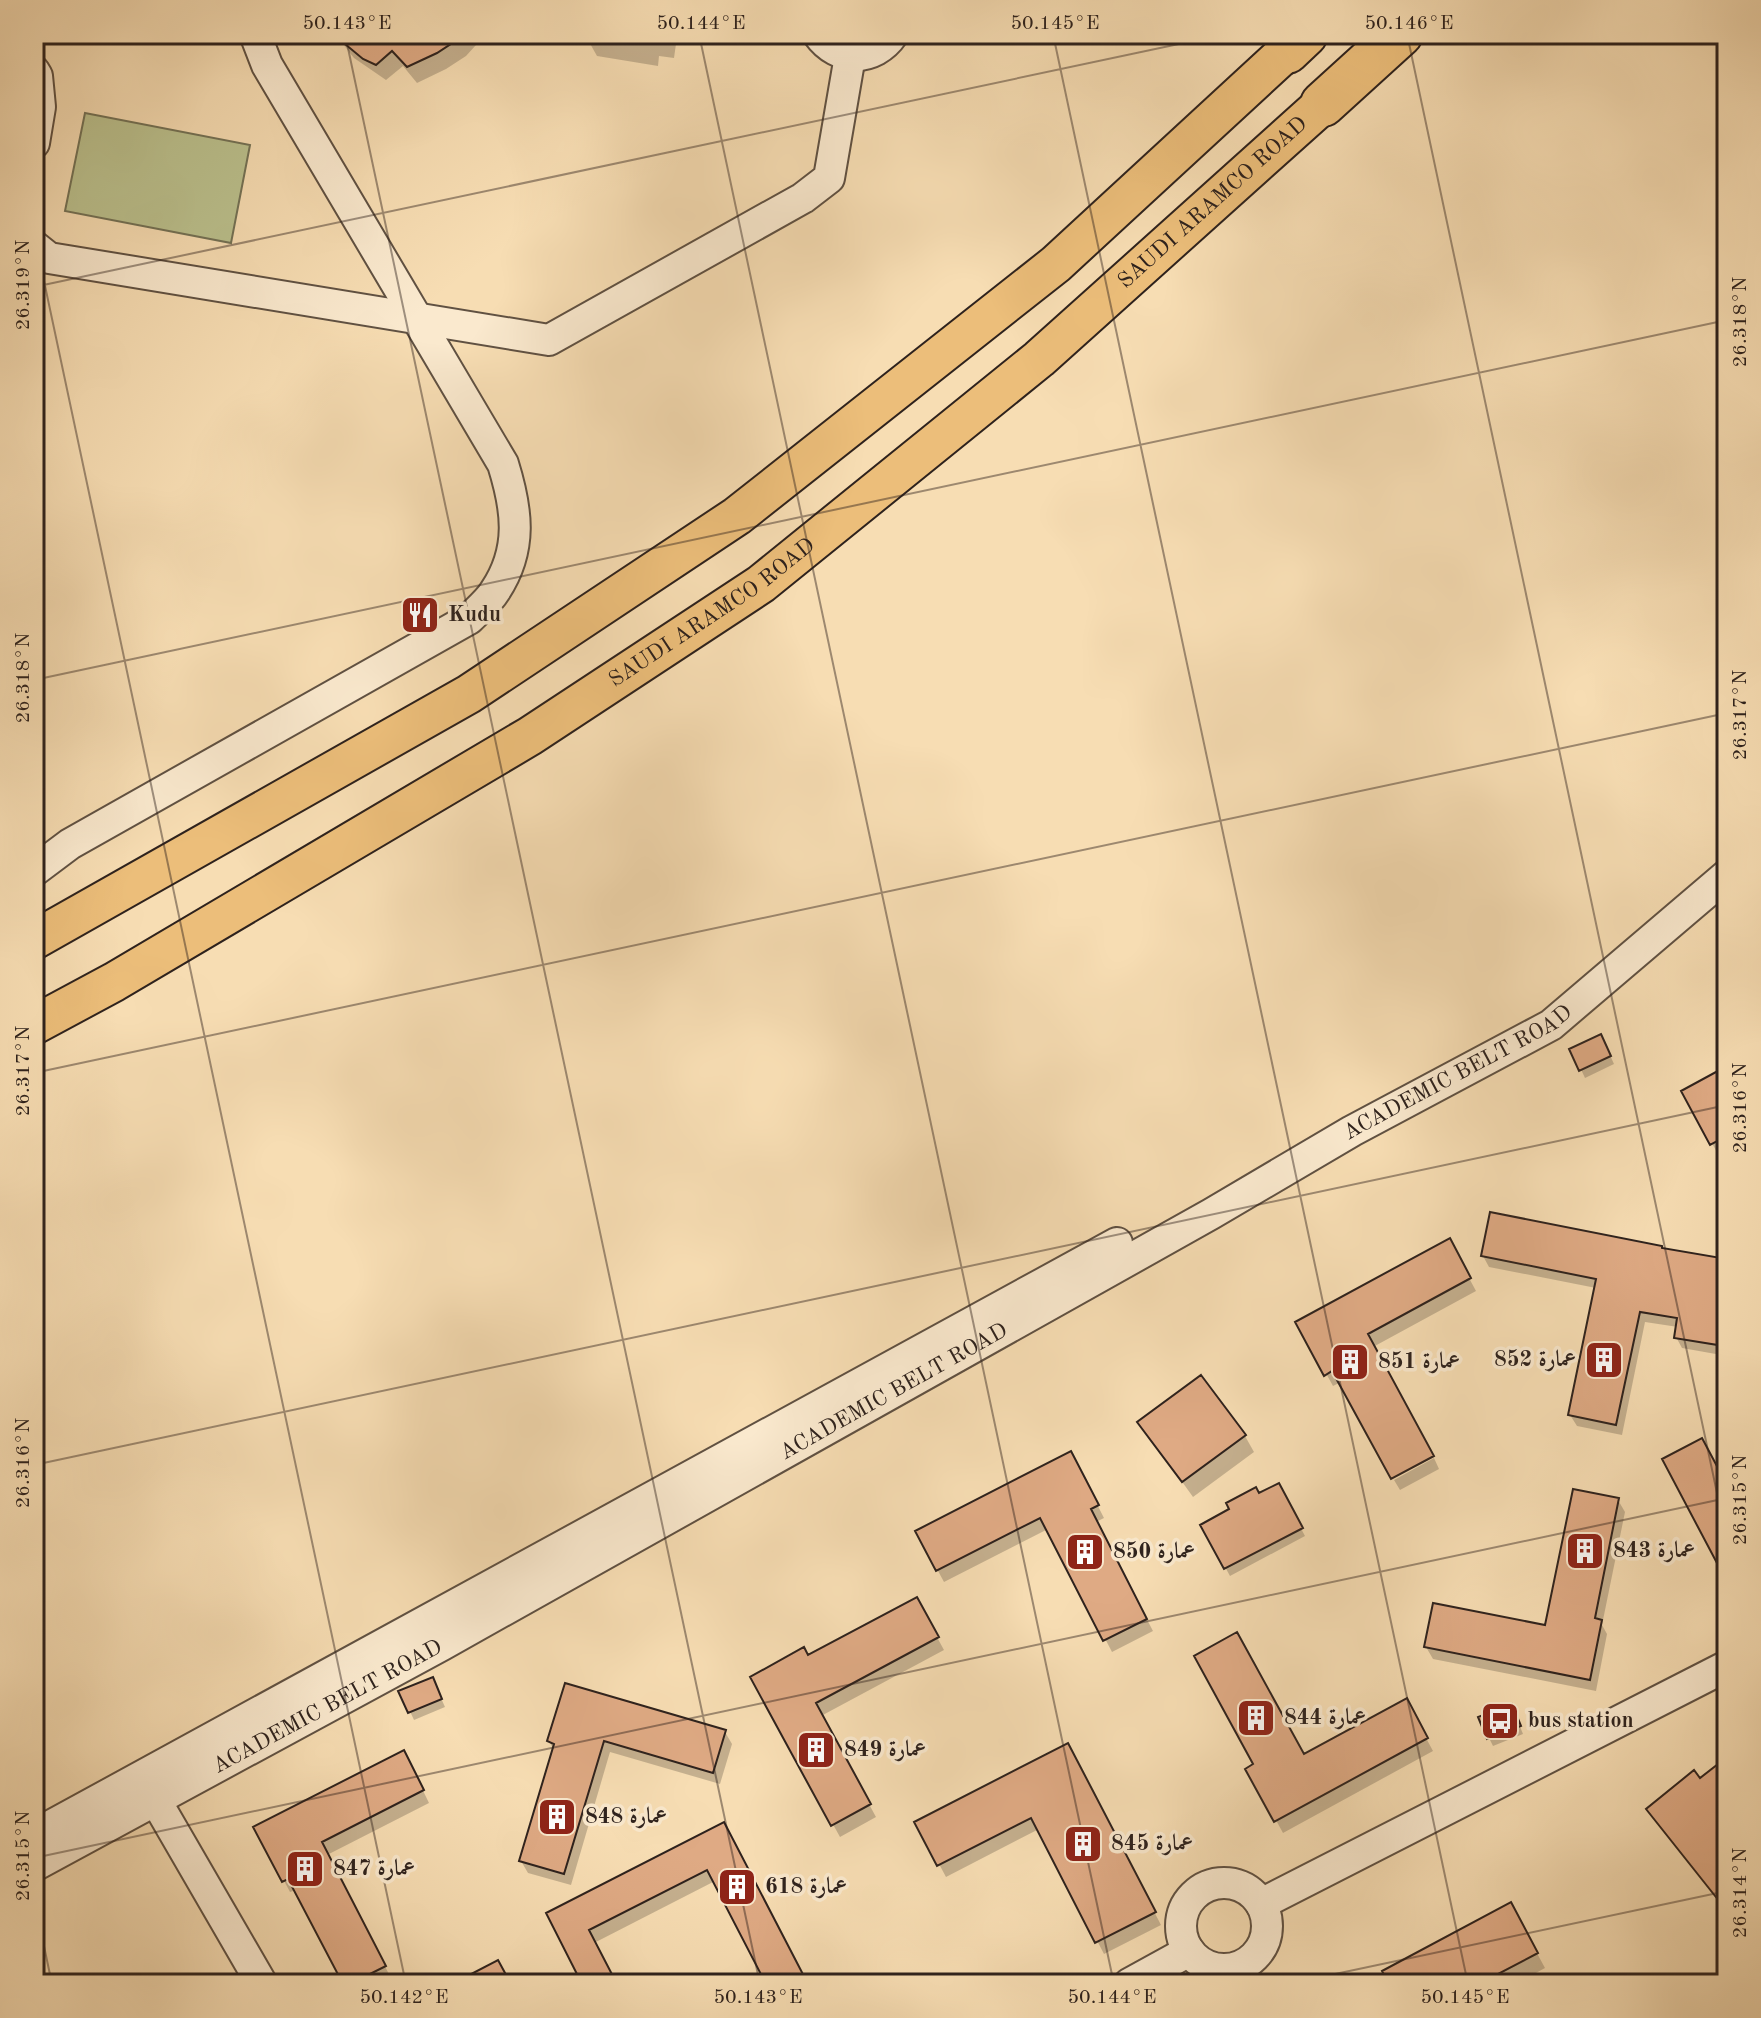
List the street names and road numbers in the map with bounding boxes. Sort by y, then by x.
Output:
street label: SAUDI ARAMCO ROAD [1114,113,1312,293]
street label: SAUDI ARAMCO ROAD [605,534,819,692]
street label: ACADEMIC BELT ROAD [1340,1001,1576,1144]
street label: ACADEMIC BELT ROAD [776,1319,1012,1464]
street label: ACADEMIC BELT ROAD [209,1636,446,1778]

